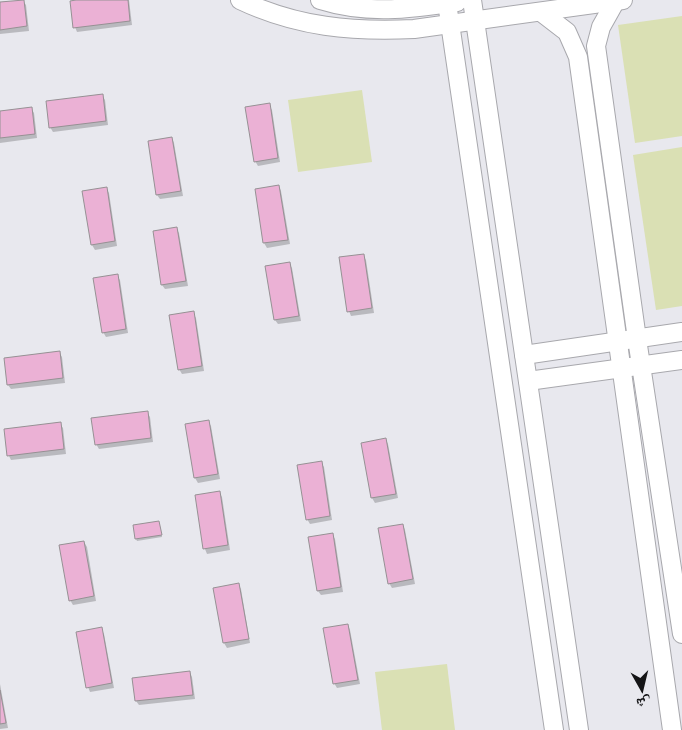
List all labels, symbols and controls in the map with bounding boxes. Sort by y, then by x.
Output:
north arrow [617,665,667,715]
text: ش [635,693,652,712]

